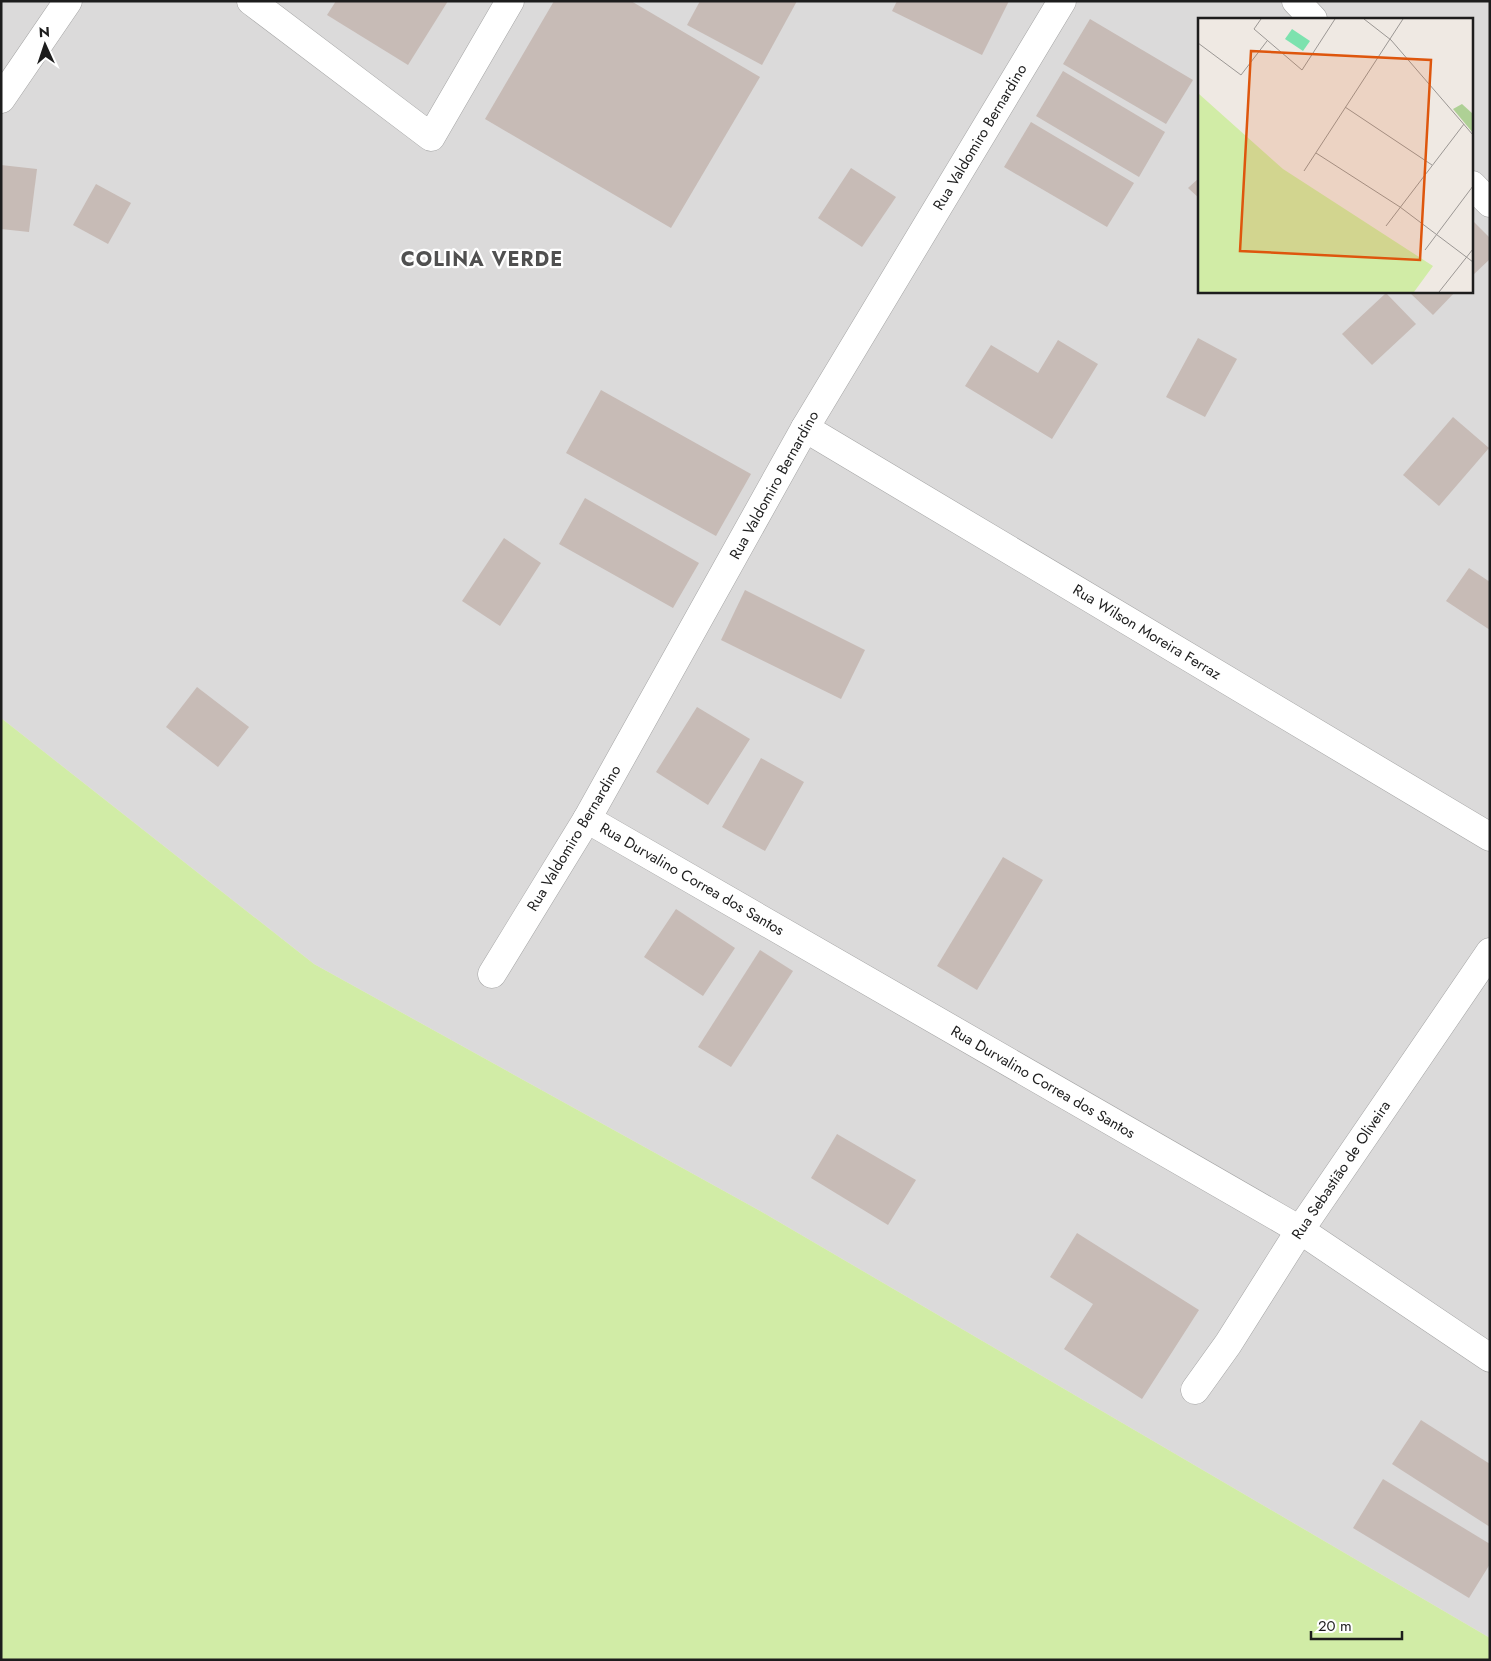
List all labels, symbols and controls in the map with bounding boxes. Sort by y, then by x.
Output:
inset map [1198,18,1474,292]
north arrow [20,20,70,70]
text: N [38,22,50,42]
street label: Rua Valdomiro Bernardino [928,60,1032,214]
district label: COLINA VERDE [401,245,563,274]
street label: Rua Valdomiro Bernardino [724,407,824,563]
street label: Rua Wilson Moreira Ferraz [1069,579,1225,685]
street label: Rua Valdomiro Bernardino [522,761,626,915]
street label: Rua Durvalino Correa dos Santos [596,817,788,941]
street label: Rua Durvalino Correa dos Santos [947,1020,1139,1144]
street label: Rua Sebastião de Oliveira [1286,1096,1396,1244]
scale bar [1311,1608,1402,1640]
text: 20 m [1318,1615,1352,1637]

